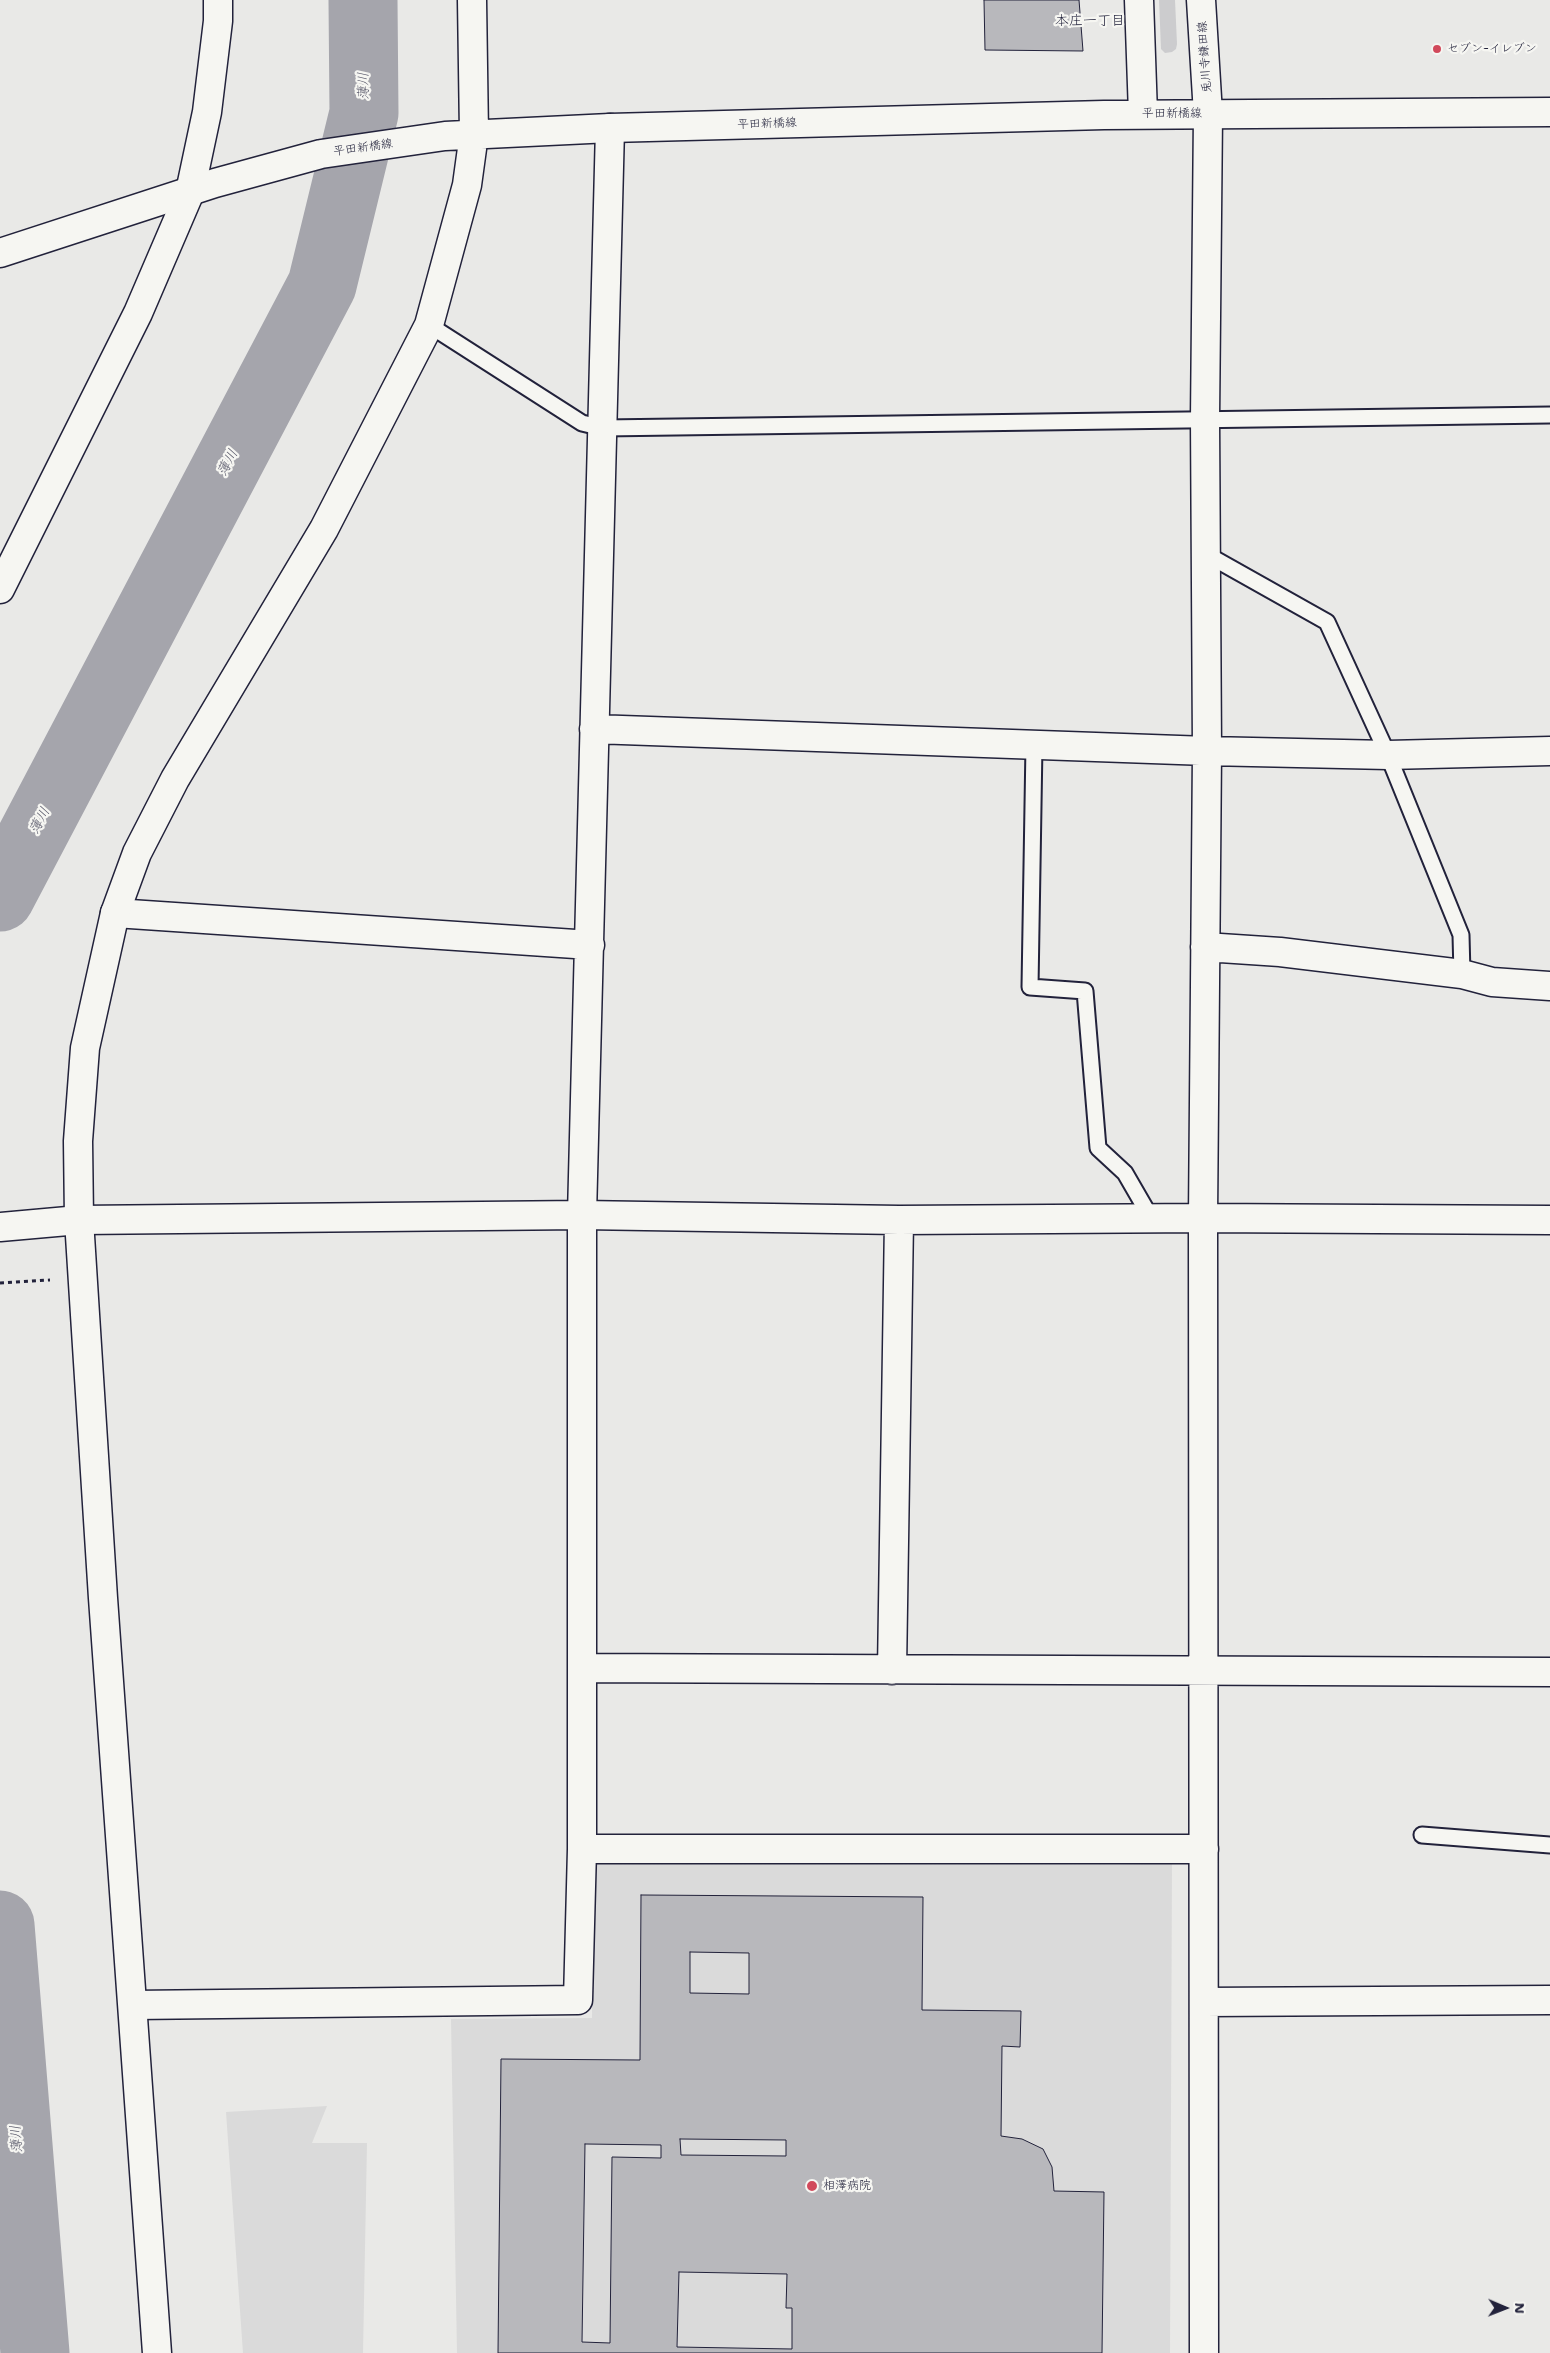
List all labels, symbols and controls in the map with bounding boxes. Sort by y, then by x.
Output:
district label: 本庄一丁目 [1055,13,1125,29]
street label: 兎川寺鎌田線 [1195,21,1215,93]
place label: セブン-イレブン [1447,42,1537,56]
marker: セブン-イレブン [1431,43,1443,55]
water label: 薄川 [355,72,373,100]
street label: 平田新橋線 [1142,107,1202,121]
street label: 平田新橋線 [737,116,797,132]
street label: 平田新橋線 [332,137,394,159]
water label: 薄川 [214,447,242,479]
water label: 薄川 [26,805,54,837]
water label: 薄川 [7,2124,27,2154]
marker: 相澤病院 [805,2179,819,2193]
place label: 相澤病院 [823,2179,871,2193]
north arrow [1480,2283,1530,2333]
text: N [1511,2303,1529,2314]

